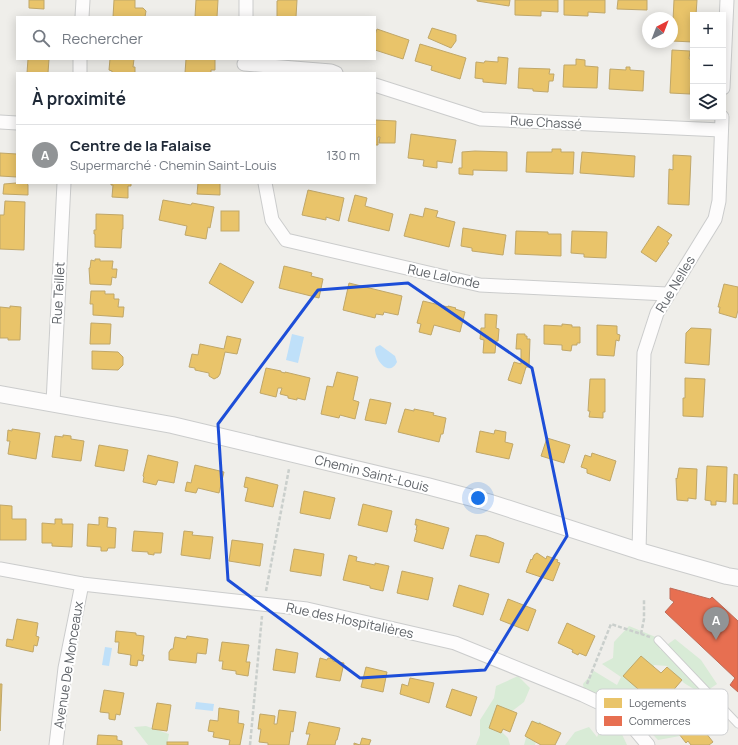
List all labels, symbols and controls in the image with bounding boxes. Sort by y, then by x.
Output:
north arrow [642,12,678,48]
map controls [690,12,726,120]
button: + [690,12,726,48]
search box [16,16,376,60]
icon: search [30,27,52,49]
text: Rechercher [62,28,143,49]
button: − [690,48,726,84]
button: layers [690,84,726,120]
text: À proximité [32,87,126,110]
street label: Rue Chassé [510,111,583,133]
text: Centre de la Falaise [70,135,211,156]
text: A [41,146,49,164]
text: 130 m [326,146,360,164]
text: Supermarché · Chemin Saint-Louis [70,156,277,174]
street label: Rue Nelles [651,252,699,316]
street label: Rue Lalonde [406,260,482,293]
street label: Rue Teillet [47,261,69,325]
street label: Chemin Saint-Louis [313,450,431,496]
your location [468,488,488,508]
street label: Rue des Hospitalières [285,598,416,642]
street label: Avenue De Monceaux [49,600,87,730]
pin: A [703,607,729,640]
legend [596,689,728,735]
text: Logements [629,695,686,710]
text: Commerces [629,713,691,728]

